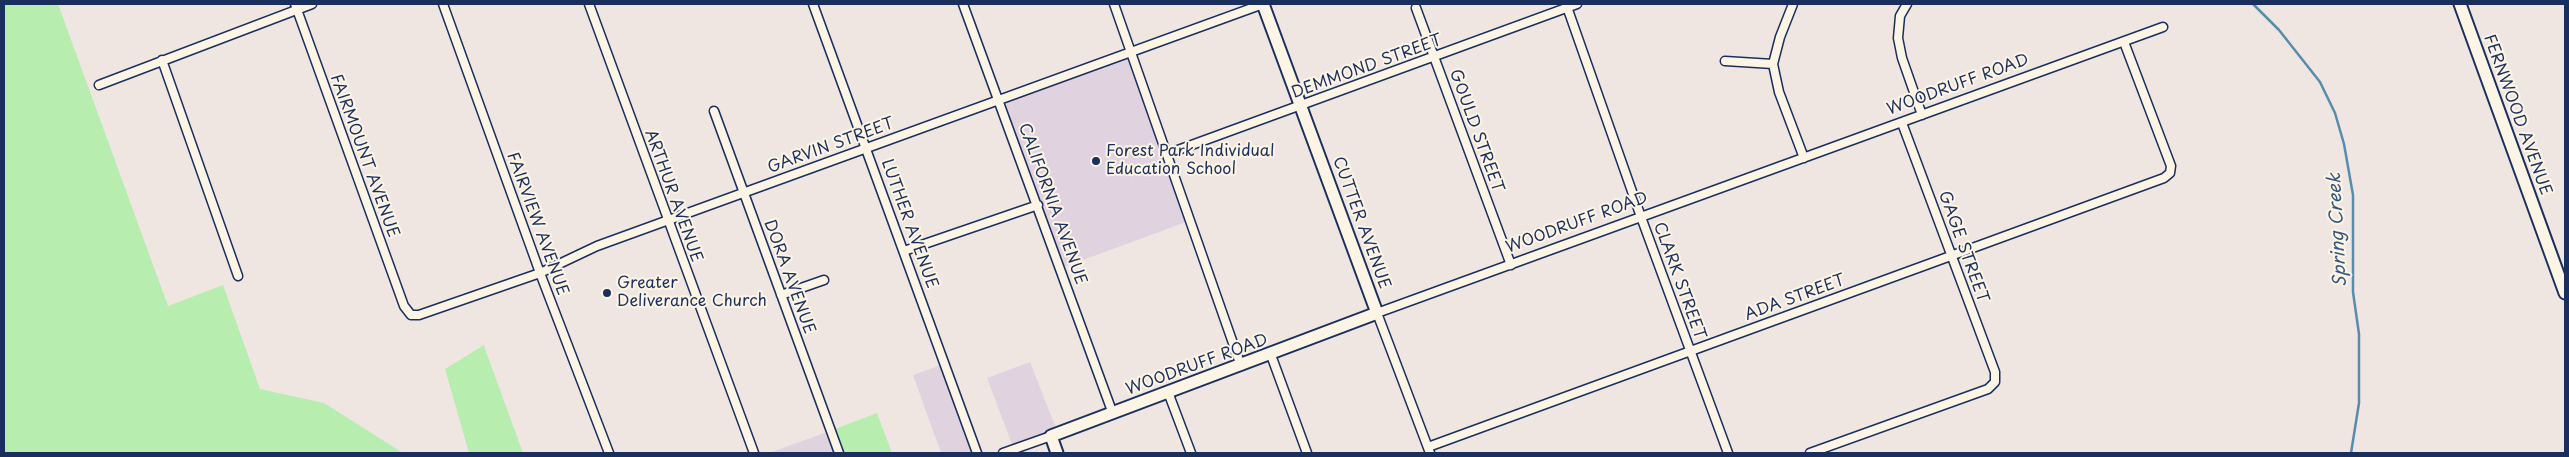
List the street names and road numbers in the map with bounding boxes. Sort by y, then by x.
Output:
street label: DEMMOND STREET [1289,31,1445,103]
street label: FERNWOOD AVENUE [2479,32,2555,198]
street label: WOODRUFF ROAD [1884,50,2032,120]
street label: GOULD STREET [1445,67,1507,195]
street label: FAIRMOUNT AVENUE [325,72,403,240]
street label: GARVIN STREET [765,114,897,178]
street label: CALIFORNIA AVENUE [1014,121,1090,287]
street label: ARTHUR AVENUE [640,127,706,265]
street label: FAIRVIEW AVENUE [502,150,572,298]
street label: CUTTER AVENUE [1328,154,1394,292]
street label: LUTHER AVENUE [877,157,941,291]
street label: WOODRUFF ROAD [1503,188,1651,258]
street label: GAGE STREET [1934,188,1992,306]
street label: DORA AVENUE [759,217,819,337]
street label: CLARK STREET [1649,220,1709,342]
street label: ADA STREET [1742,271,1848,325]
street label: WOODRUFF ROAD [1123,330,1271,400]

